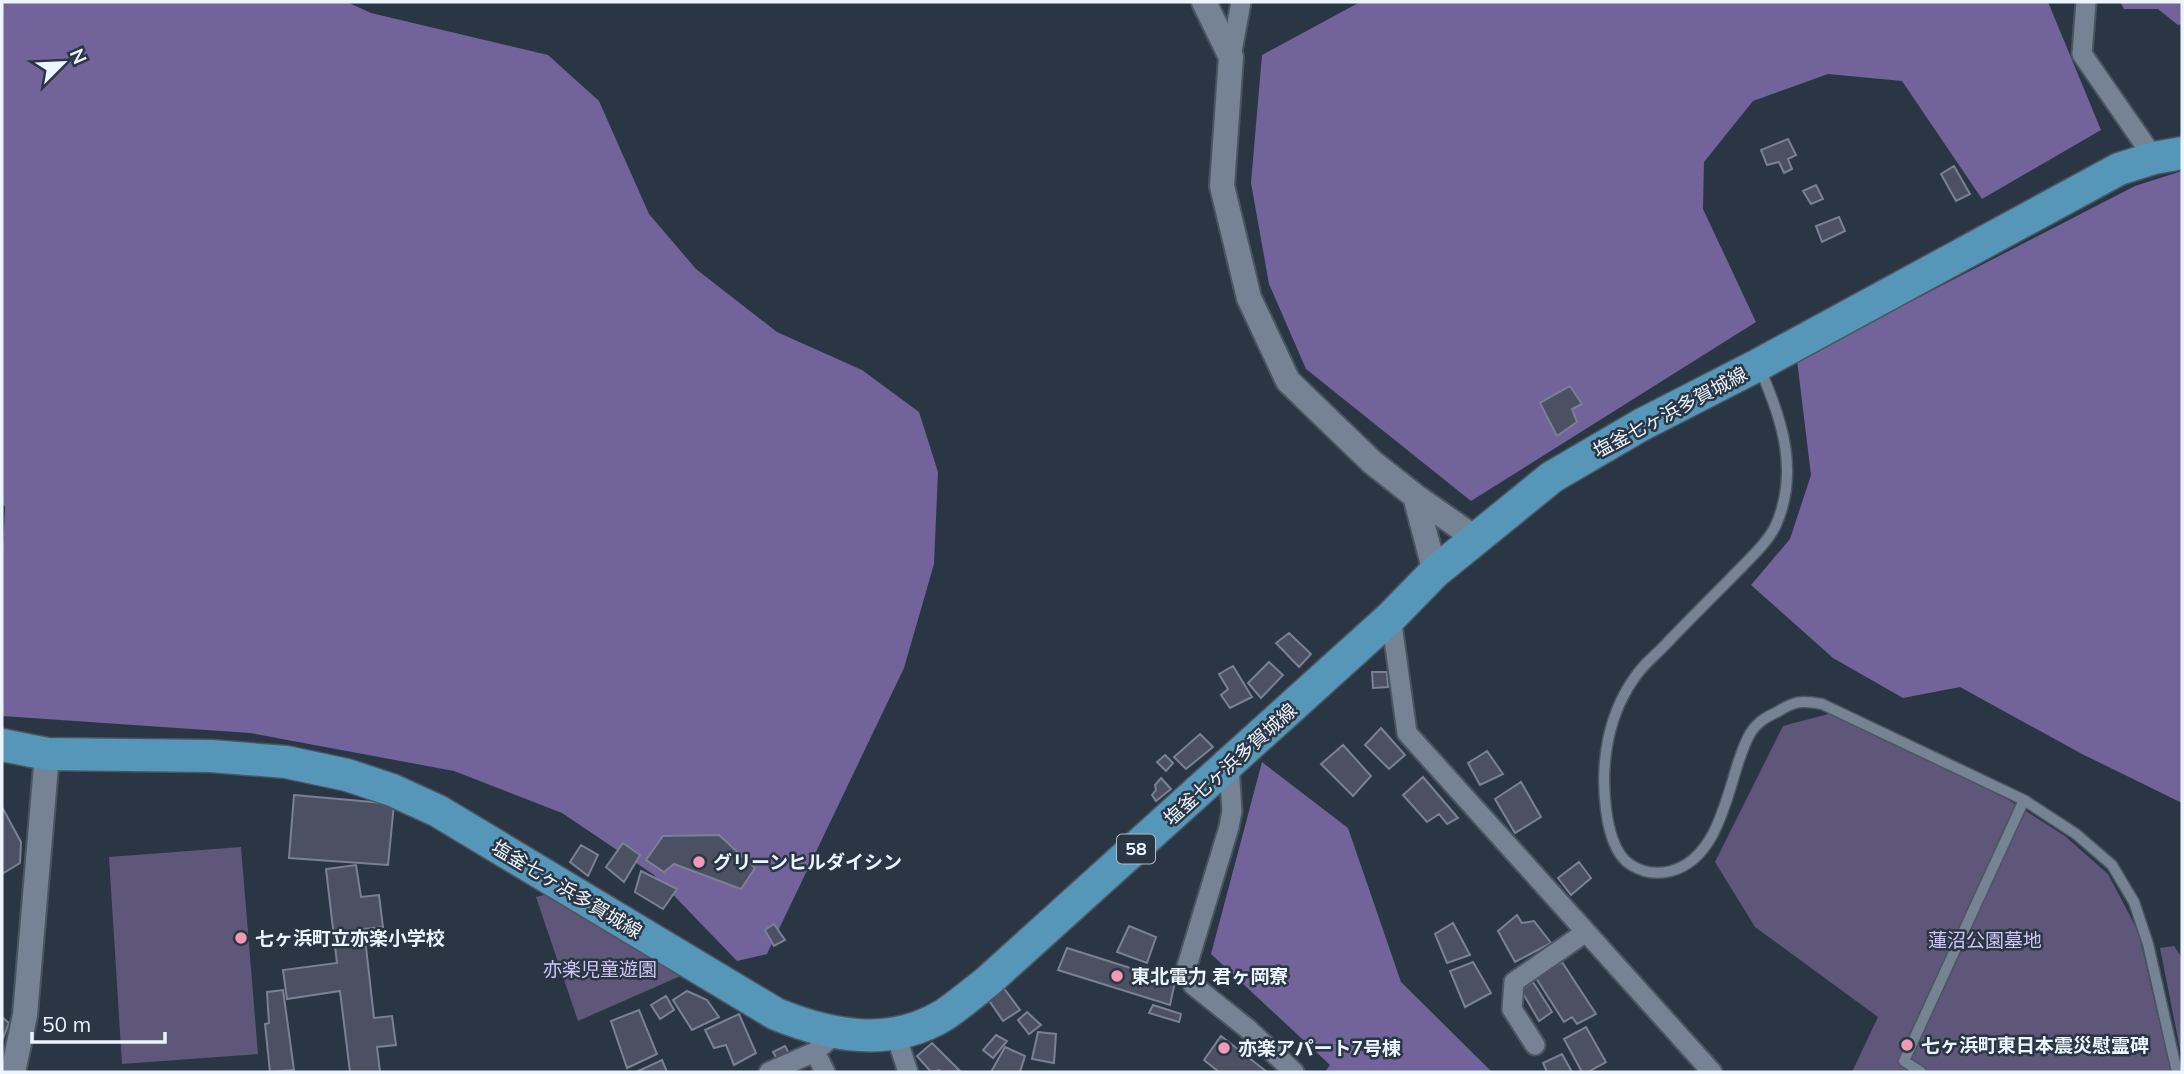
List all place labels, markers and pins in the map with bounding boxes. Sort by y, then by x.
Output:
place label: グリーンヒルダイシン [713,850,902,874]
marker: グリーンヒルダイシン [691,854,707,870]
place label: 七ヶ浜町立亦楽小学校 [255,926,445,950]
marker: 七ヶ浜町立亦楽小学校 [233,930,249,946]
place label: 東北電力 君ヶ岡寮 [1131,964,1288,988]
marker: 東北電力 君ヶ岡寮 [1109,968,1125,984]
place label: 七ヶ浜町東日本震災慰霊碑 [1921,1033,2149,1057]
place label: 亦楽アパート7号棟 [1238,1036,1401,1060]
marker: 七ヶ浜町東日本震災慰霊碑 [1899,1037,1915,1053]
marker: 亦楽アパート7号棟 [1216,1040,1232,1056]

